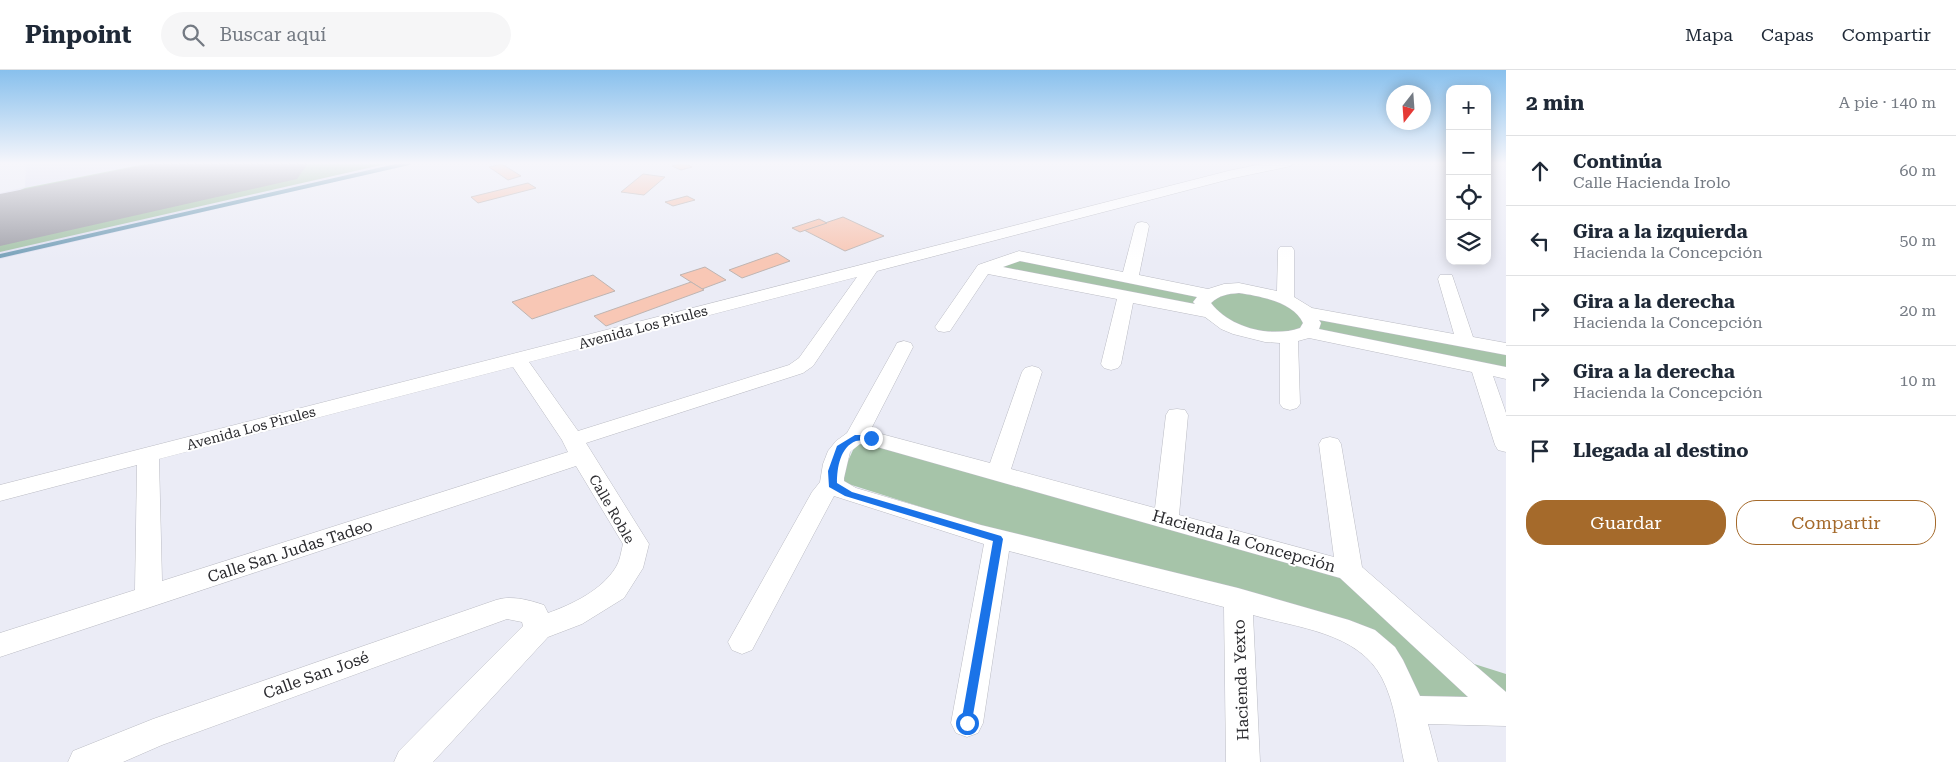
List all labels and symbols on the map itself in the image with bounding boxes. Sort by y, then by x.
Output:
north arrow [1386,85,1431,130]
street label: Avenida Los Pirules [577,302,709,352]
street label: Avenida Los Pirules [185,403,317,453]
route end [860,427,883,450]
street label: Calle Roble [586,472,638,546]
street label: Hacienda la Concepción [1150,506,1338,576]
street label: Calle San Judas Tadeo [205,515,375,587]
street label: Hacienda Yexto [1229,619,1253,741]
street label: Calle San José [261,647,372,703]
route start [956,712,979,735]

